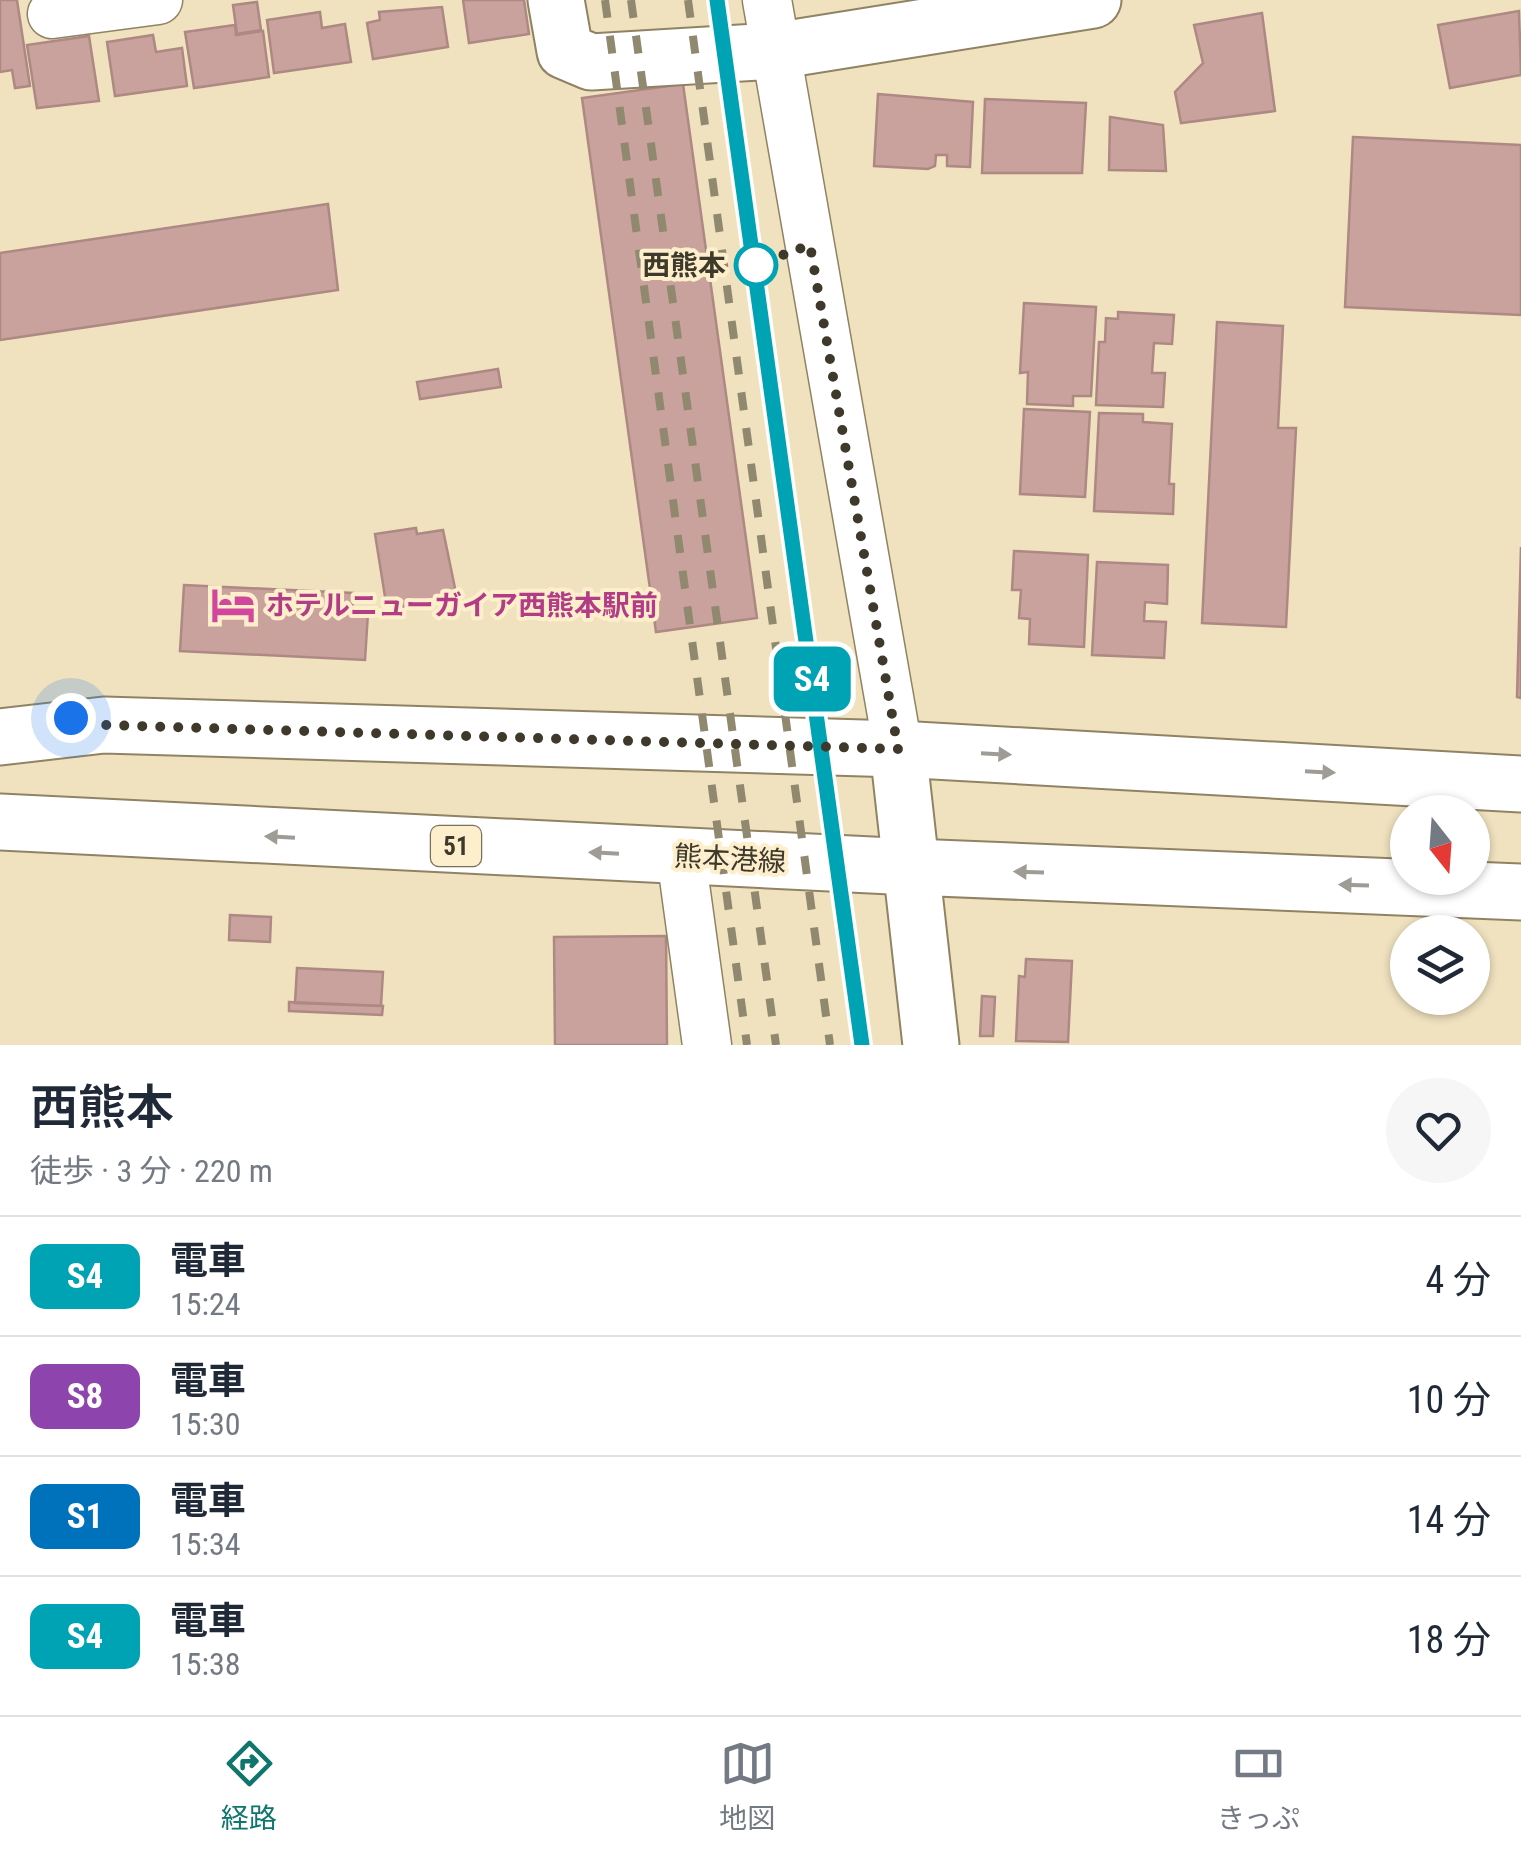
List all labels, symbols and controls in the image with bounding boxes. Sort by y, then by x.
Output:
marker: 西熊本 [735,244,777,286]
place label: 西熊本 [642,249,726,282]
hotel icon: ホテルニューガイア西熊本駅前 [209,581,257,629]
place label: ホテルニューガイア西熊本駅前 [266,589,658,622]
line badge: S4 [767,646,857,712]
text: S4 [794,659,830,700]
your location [46,693,96,743]
one-way arrow [980,747,1012,763]
one-way arrow [1305,764,1336,780]
north arrow [1390,795,1490,895]
map controls [1390,795,1490,1015]
road number: 51 [431,826,481,866]
one-way arrow [263,829,295,845]
street label: 熊本港線 [673,840,787,878]
one-way arrow [588,845,620,861]
one-way arrow [1012,864,1044,880]
one-way arrow [1337,877,1369,893]
button: layers [1390,915,1490,1015]
button: heart [1386,1078,1491,1183]
text: 西熊本 [30,1079,174,1136]
text: 徒歩 · 3 分 · 220 m [30,1152,273,1190]
text: 電車 [170,1239,246,1283]
text: S4 [67,1256,103,1297]
text: 4 分 [1426,1258,1491,1302]
text: 15:24 [170,1285,241,1323]
text: 電車 [170,1359,246,1403]
text: S8 [67,1376,103,1417]
text: 10 分 [1407,1378,1491,1422]
text: 15:30 [170,1405,241,1443]
text: 電車 [170,1479,246,1523]
text: S1 [67,1496,103,1537]
text: 14 分 [1407,1498,1491,1542]
text: 15:34 [170,1525,241,1563]
text: 電車 [170,1599,246,1643]
text: S4 [67,1616,103,1657]
text: 18 分 [1407,1618,1491,1662]
text: 15:38 [170,1645,241,1683]
tab: 経路 [221,1736,277,1836]
tab: 地図 [719,1736,775,1836]
tab: きっぷ [1217,1736,1300,1836]

